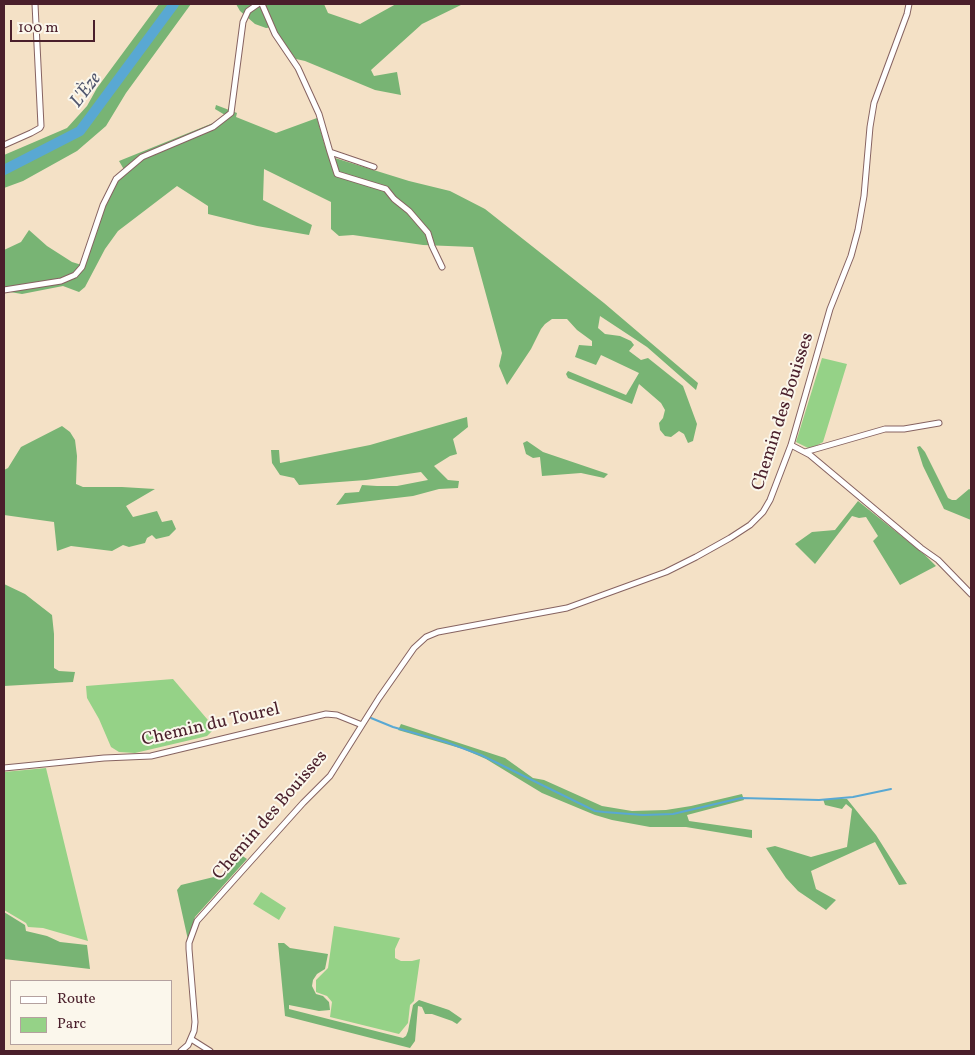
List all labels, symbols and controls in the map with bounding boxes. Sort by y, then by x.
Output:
scale bar [12,10,98,42]
text: 100 m [18,18,58,39]
water label: L'Èze [66,69,108,113]
street label: Chemin des Bouisses [748,330,820,494]
street label: Chemin du Tourel [140,700,282,752]
street label: Chemin des Bouisses [209,747,333,885]
legend [10,980,172,1045]
text: Route [57,989,96,1010]
text: Parc [57,1014,86,1035]

